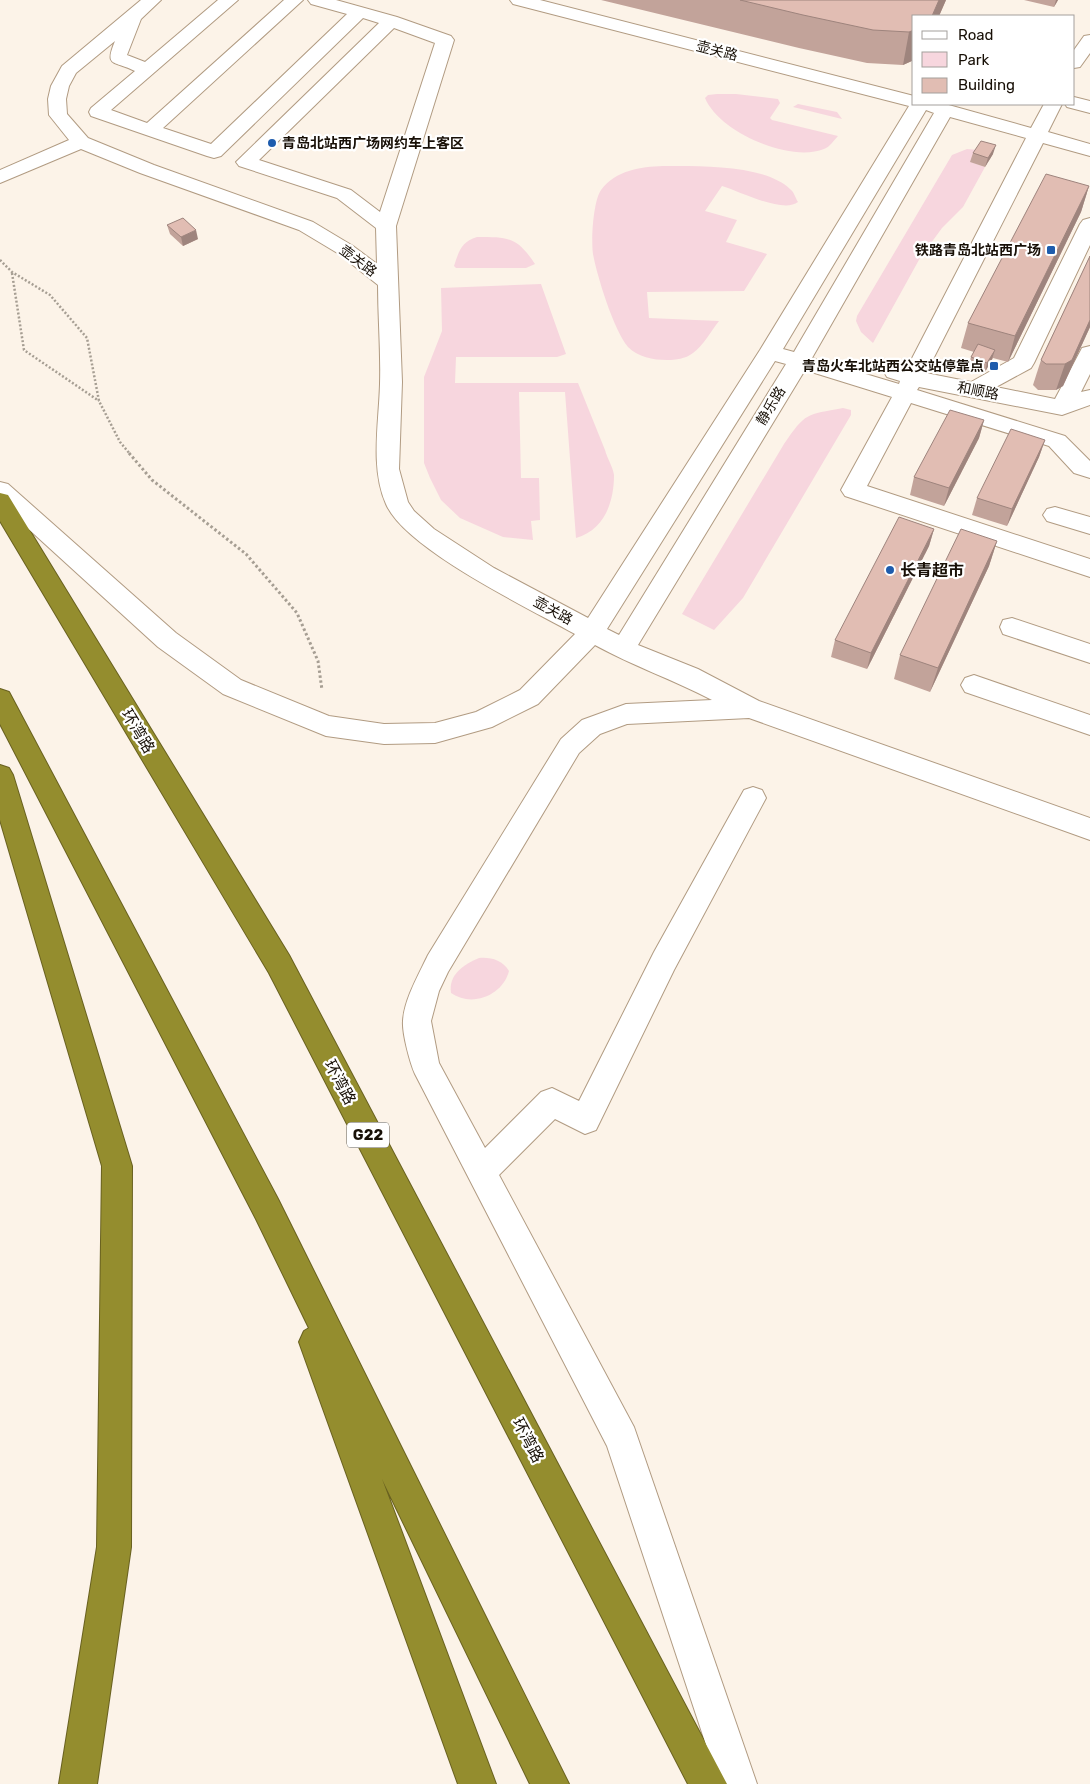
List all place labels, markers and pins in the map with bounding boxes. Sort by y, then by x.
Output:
place label: 青岛北站西广场网约车上客区 [282,135,464,152]
marker: 青岛北站西广场网约车上客区 [266,137,278,149]
place label: 铁路青岛北站西广场 [915,242,1041,259]
marker: 铁路青岛北站西广场 [1045,244,1057,256]
place label: 青岛火车北站西公交站停靠点 [802,358,984,375]
marker: 青岛火车北站西公交站停靠点 [988,360,1000,372]
place label: 长青超市 [900,561,964,580]
marker: 长青超市 [884,564,896,576]

